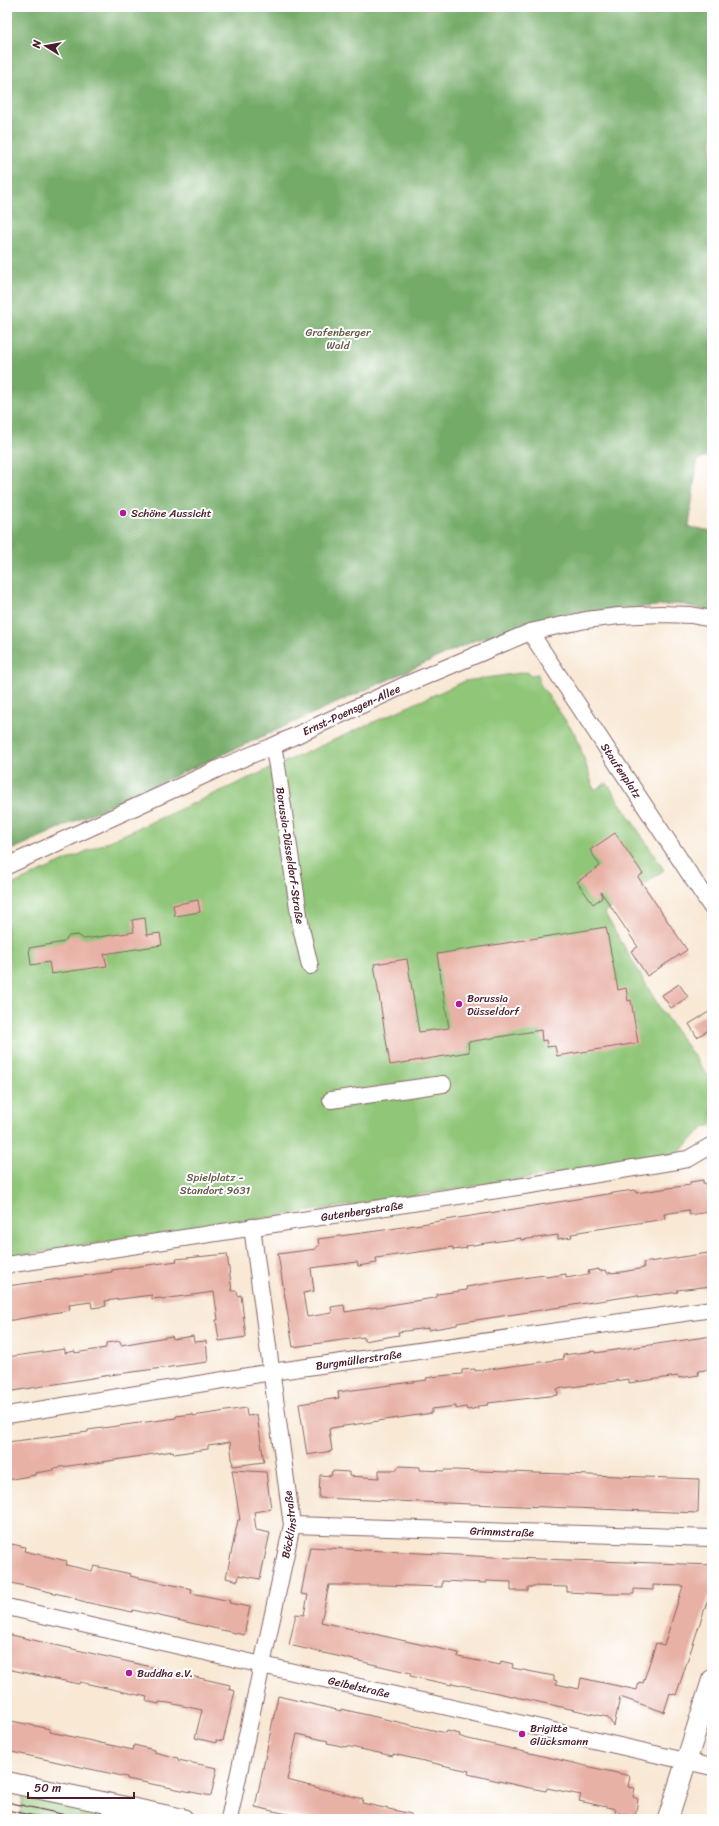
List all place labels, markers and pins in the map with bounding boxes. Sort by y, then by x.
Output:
place label: Schöne Aussicht [131,504,212,523]
marker: Schöne Aussicht [118,508,128,518]
place label: Borussia Düsseldorf [467,989,520,1021]
marker: Borussia Düsseldorf [454,999,464,1009]
place label: Buddha e.V. [137,1664,193,1683]
marker: Buddha e.V. [124,1668,134,1678]
place label: Brigitte Glücksmann [530,1719,588,1751]
marker: Brigitte Glücksmann [517,1729,527,1739]

